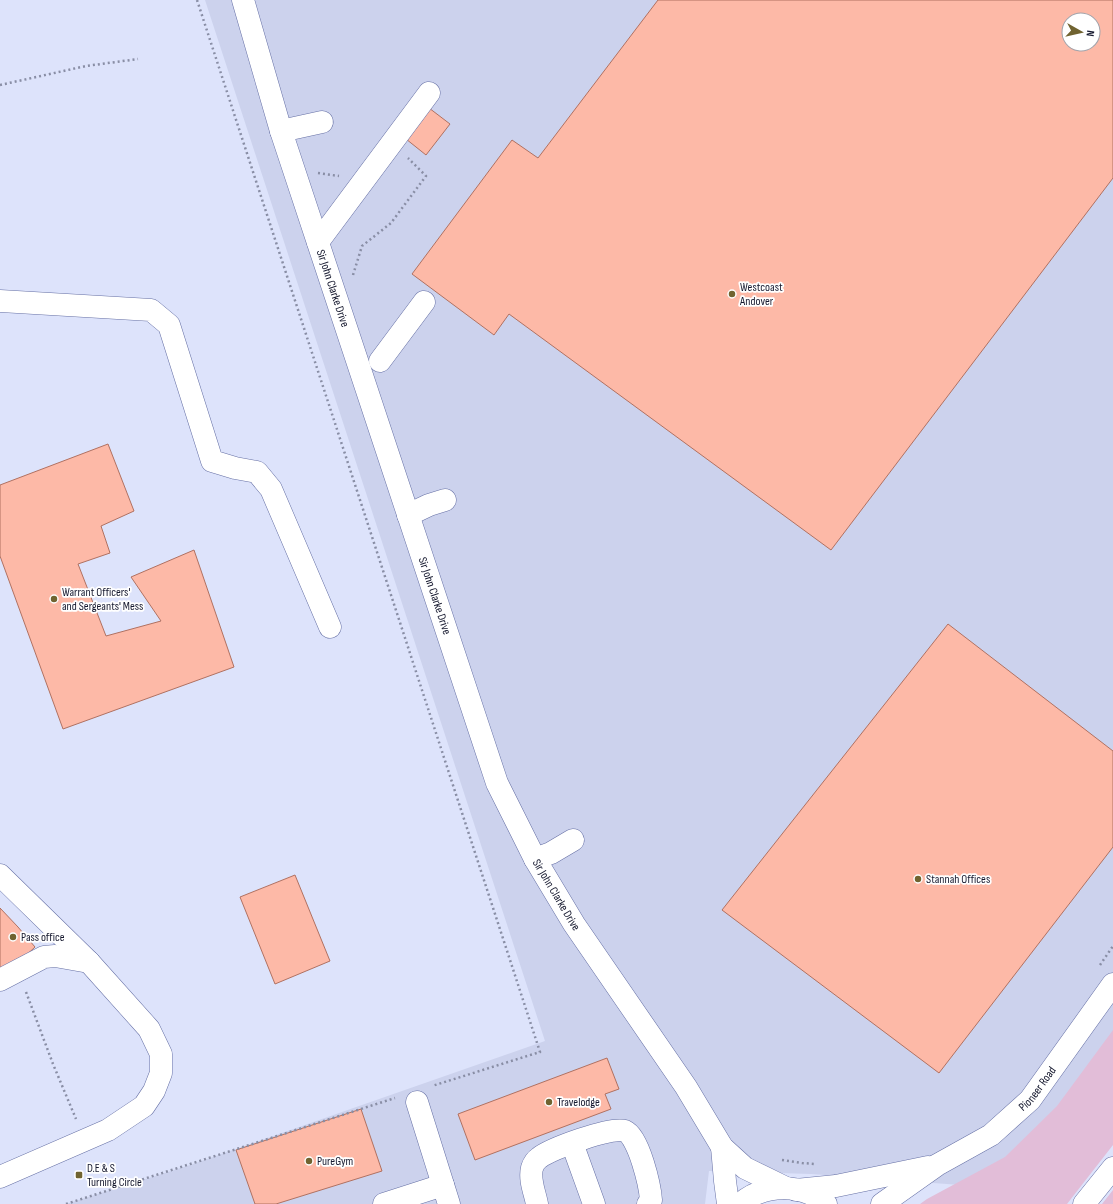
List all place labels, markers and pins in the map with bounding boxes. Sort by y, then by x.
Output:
place label: Westcoast Andover [739,280,783,309]
marker: Westcoast Andover [727,289,737,299]
place label: Warrant Officers' and Sergeants' Mess [62,585,143,614]
marker: Warrant Officers' and Sergeants' Mess [49,594,59,604]
place label: Stannah Offices [926,872,990,887]
marker: Stannah Offices [913,874,923,884]
place label: Pass office [21,930,65,945]
marker: Pass office [8,932,18,942]
place label: Travelodge [557,1095,600,1110]
marker: Travelodge [544,1097,554,1107]
place label: PureGym [317,1154,354,1169]
marker: PureGym [304,1156,314,1166]
place label: D.E & S Turning Circle [87,1161,142,1190]
marker: D.E & S Turning Circle [74,1170,84,1180]

